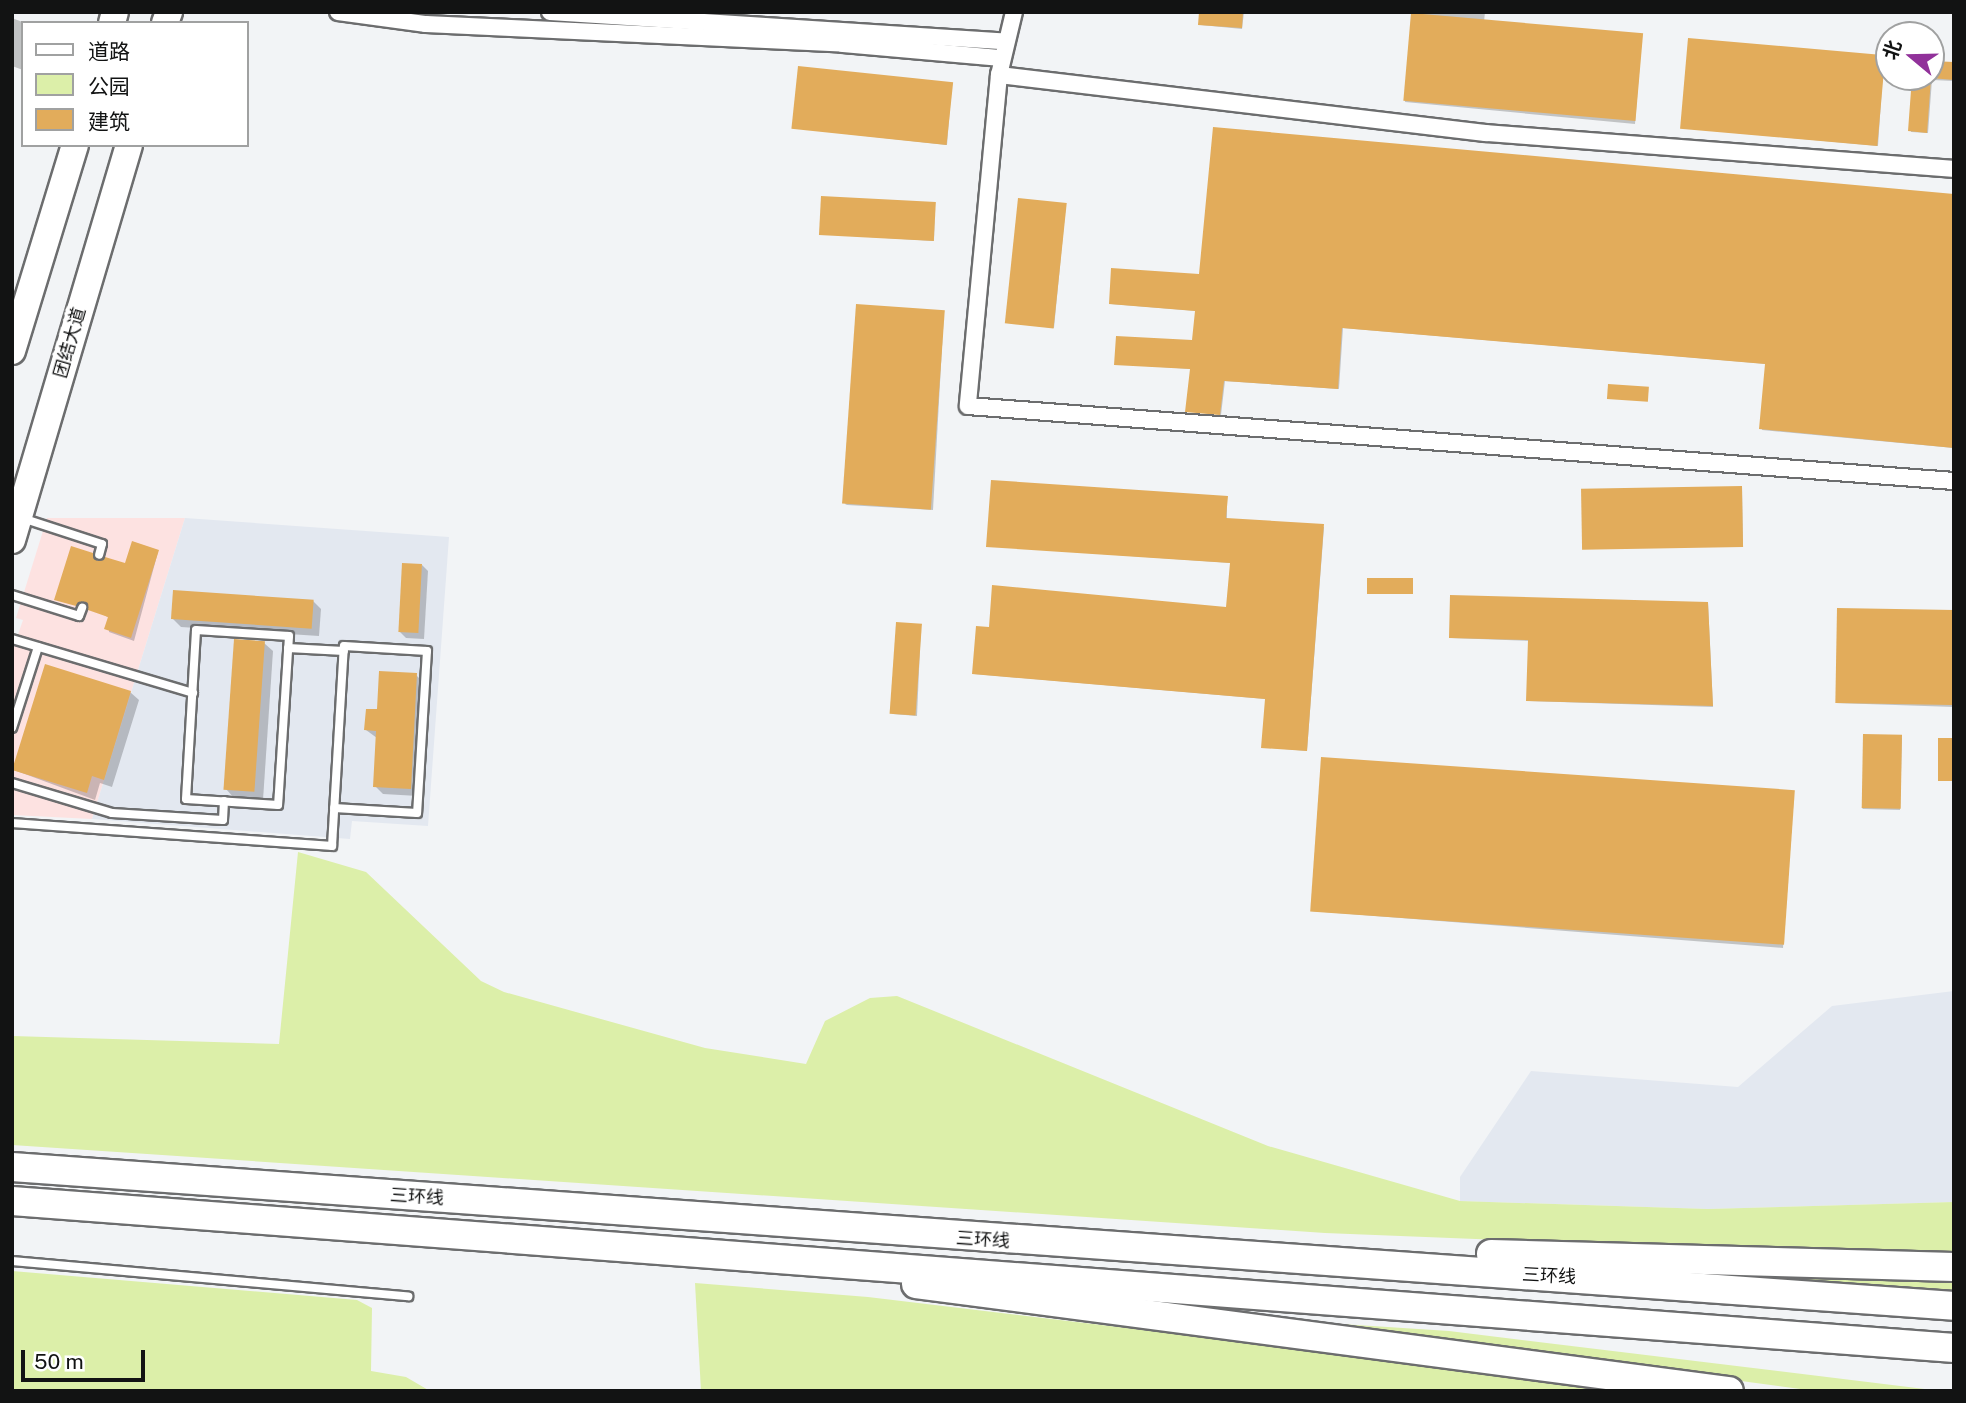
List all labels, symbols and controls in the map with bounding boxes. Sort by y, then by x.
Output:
legend [21,21,248,147]
north arrow [1875,21,1945,91]
text: 北 [1879,37,1906,62]
text: 道路 [88,39,130,64]
text: 公园 [88,74,130,99]
text: 建筑 [88,109,130,134]
street label: 团结大道 [50,305,90,381]
street label: 三环线 [389,1184,445,1210]
street label: 三环线 [955,1227,1011,1253]
street label: 三环线 [1521,1264,1577,1288]
scale bar [24,1336,149,1380]
text: 50 m [34,1349,84,1374]

